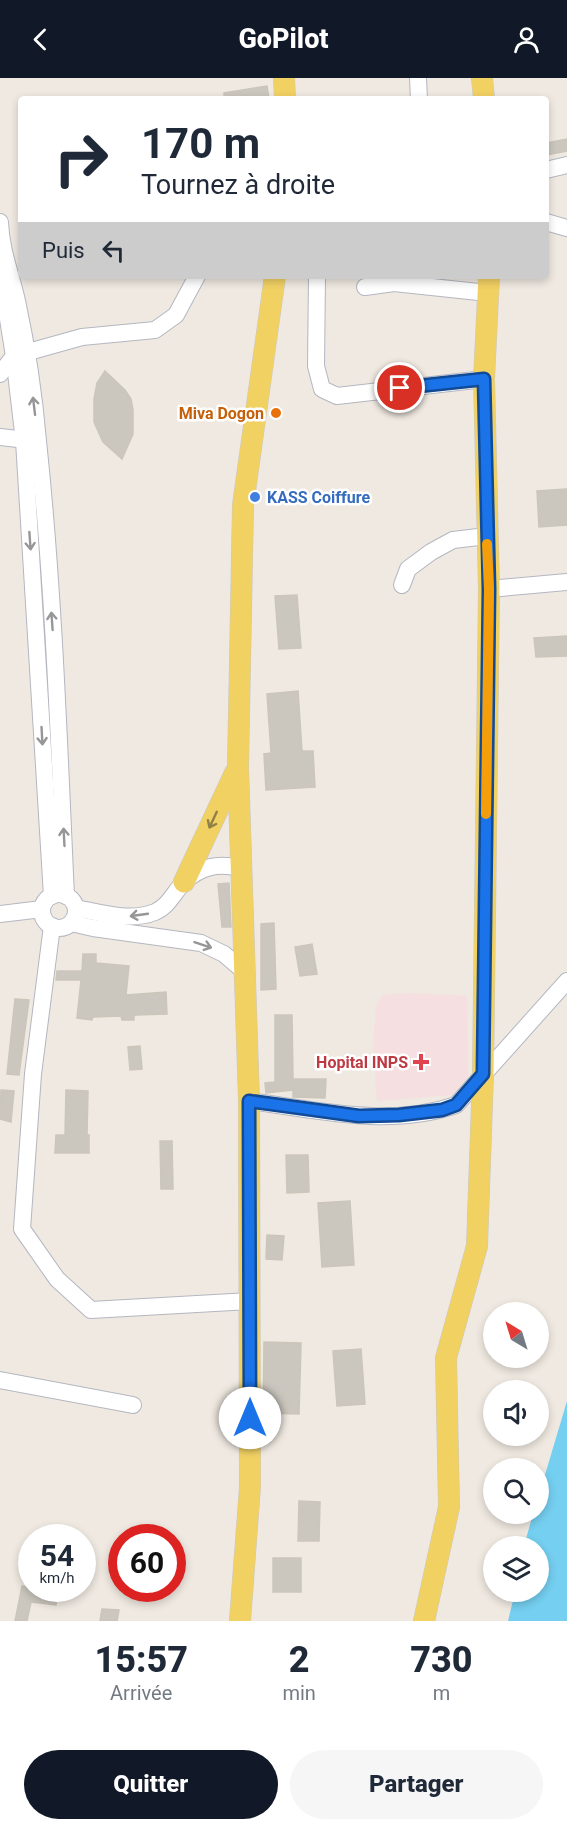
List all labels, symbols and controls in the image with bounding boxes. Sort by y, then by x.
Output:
icon: back [24,23,57,56]
text: GoPilot [238,23,329,55]
icon: person [510,23,543,56]
text: 170 m [141,119,260,168]
icon: right [42,120,120,198]
text: Tournez à droite [141,169,335,201]
icon: left [97,234,130,267]
text: Puis [42,238,85,263]
pin [374,362,425,413]
icon: arrive [383,371,416,404]
one-way arrow [29,397,40,417]
place label: Miva Dogon [179,404,264,423]
marker: Miva Dogon [269,406,283,420]
place label: KASS Coiffure [267,488,370,507]
marker: KASS Coiffure [248,490,262,504]
one-way arrow [25,530,36,550]
one-way arrow [46,612,57,632]
one-way arrow [37,725,48,745]
one-way arrow [207,811,219,829]
one-way arrow [58,828,69,848]
one-way arrow [130,909,150,920]
one-way arrow [193,941,212,952]
place label: Hopital INPS [316,1053,408,1072]
marker: Hopital INPS [412,1053,430,1071]
north arrow [483,1302,549,1368]
map controls [483,1302,549,1602]
button: sound [483,1380,549,1446]
position arrow [218,1386,282,1450]
button: search [483,1458,549,1524]
speed limit sign: 60 [108,1524,186,1602]
button: layers [483,1536,549,1602]
text: 54 [40,1538,74,1573]
text: km/h [39,1569,75,1587]
text: 15:57 [94,1639,188,1681]
text: 2 [289,1639,310,1681]
text: 730 [410,1639,473,1681]
text: Arrivée [110,1681,172,1705]
text: min [282,1681,316,1705]
text: m [433,1681,450,1705]
button: Quitter [24,1750,278,1819]
button: Partager [290,1750,543,1819]

